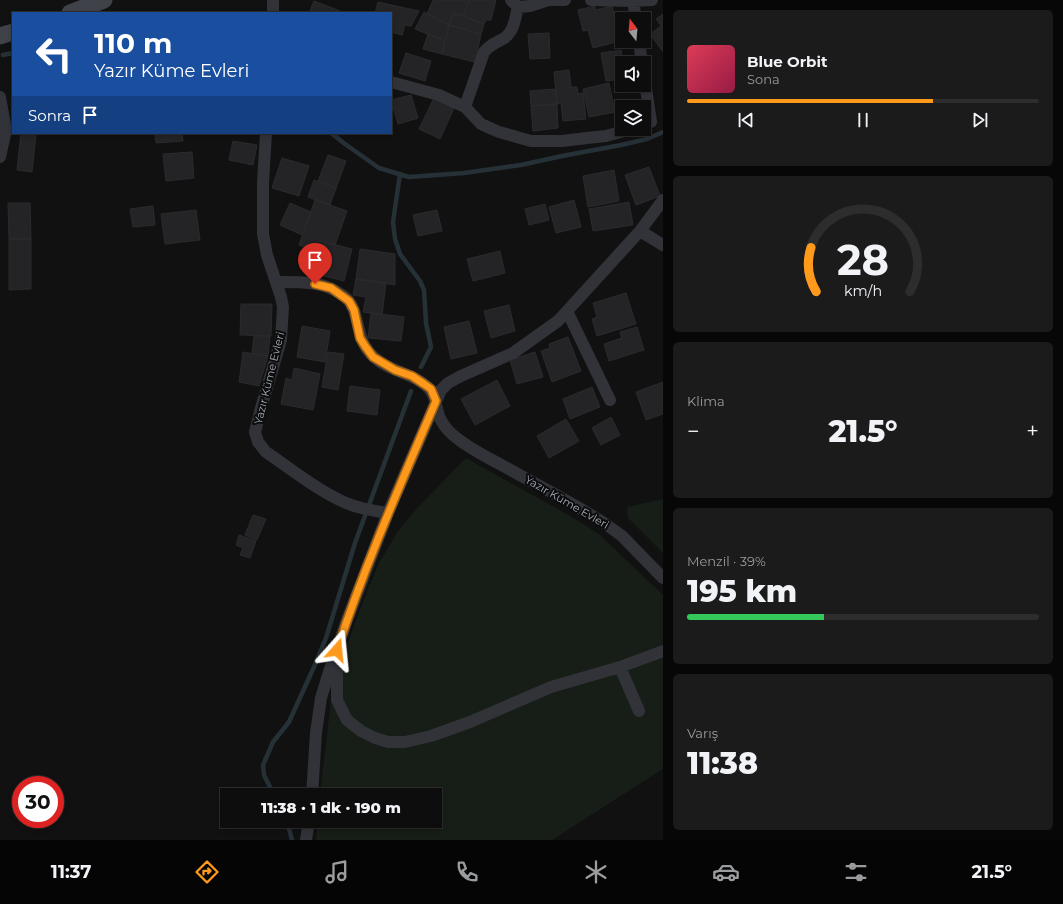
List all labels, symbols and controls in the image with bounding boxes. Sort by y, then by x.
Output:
north arrow [615,12,651,48]
map controls [615,12,651,136]
text: 110 m [94,26,172,60]
icon: left [28,28,80,80]
text: Blue Orbit [747,52,827,71]
button: sound [615,56,651,92]
text: Yazır Küme Evleri [94,60,249,82]
text: Sona [747,71,780,87]
button: layers [615,100,651,136]
icon: arrive [79,104,101,126]
text: Sonra [28,106,71,125]
icon: previous [735,109,757,131]
icon: pause [852,109,874,131]
icon: next [969,109,991,131]
text: 28 [837,235,889,285]
pin [298,243,332,284]
icon: arrive [304,249,326,271]
text: km/h [844,282,882,300]
street label: Yazır Küme Evleri [251,330,287,426]
text: Klima [687,393,725,409]
text: 21.5° [828,413,898,450]
text: − [687,418,700,445]
text: + [1026,418,1039,445]
street label: Yazır Küme Evleri [522,472,612,532]
text: Menzil · 39% [687,553,766,569]
text: 195 km [687,573,797,610]
position arrow [316,629,358,671]
text: Varış [687,725,718,741]
text: 11:38 [687,745,758,782]
speed limit sign: 30 [12,776,64,828]
text: 11:38 · 1 dk · 190 m [261,798,401,817]
icon: directions [193,858,221,886]
icon: music [323,858,351,886]
icon: phone [453,858,481,886]
icon: climate [582,858,610,886]
icon: car [712,858,740,886]
icon: filters [842,858,870,886]
text: 11:37 [51,861,91,883]
text: 21.5° [972,861,1012,883]

